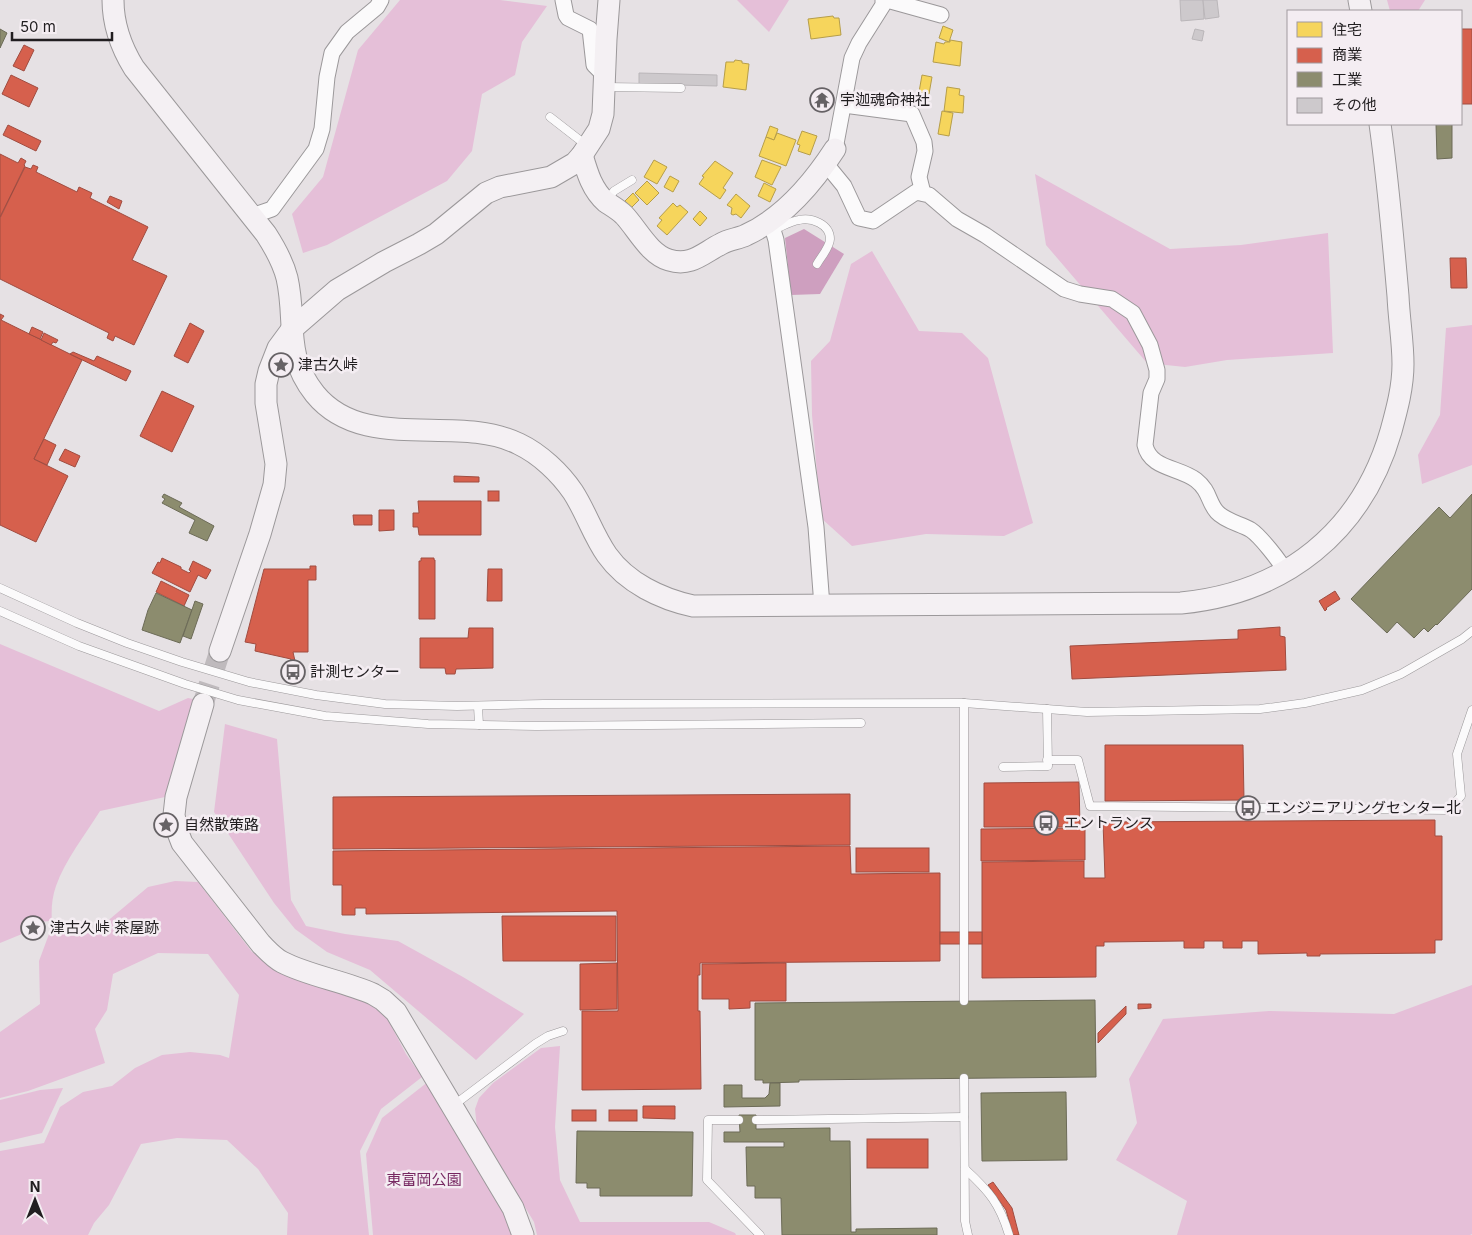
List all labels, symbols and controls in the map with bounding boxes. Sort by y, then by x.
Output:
scale bar [12,10,112,42]
legend [1287,10,1462,125]
text: 50 m [20,17,56,36]
text: 住宅 [1332,20,1362,39]
text: 商業 [1332,45,1362,64]
text: 工業 [1332,70,1362,89]
temple icon: 宇迦魂命神社 [809,87,835,113]
place label: 宇迦魂命神社 [840,90,930,109]
text: その他 [1332,95,1377,114]
place icon: 津古久峠 [268,352,294,378]
place label: 津古久峠 [298,355,358,374]
bus stop icon: 計測センター [280,659,306,685]
place label: 計測センター [310,662,400,681]
bus stop icon: エンジニアリングセンター北 [1235,795,1261,821]
place label: エンジニアリングセンター北 [1266,798,1461,817]
bus stop icon: エントランス [1033,810,1059,836]
place icon: 自然散策路 [153,812,179,838]
place label: エントランス [1064,813,1154,832]
place label: 自然散策路 [184,815,259,834]
place icon: 津古久峠 茶屋跡 [20,915,46,941]
place label: 津古久峠 茶屋跡 [50,918,159,937]
park label: 東富岡公園 [386,1170,462,1189]
north arrow [10,1175,60,1225]
text: N [30,1178,40,1195]

